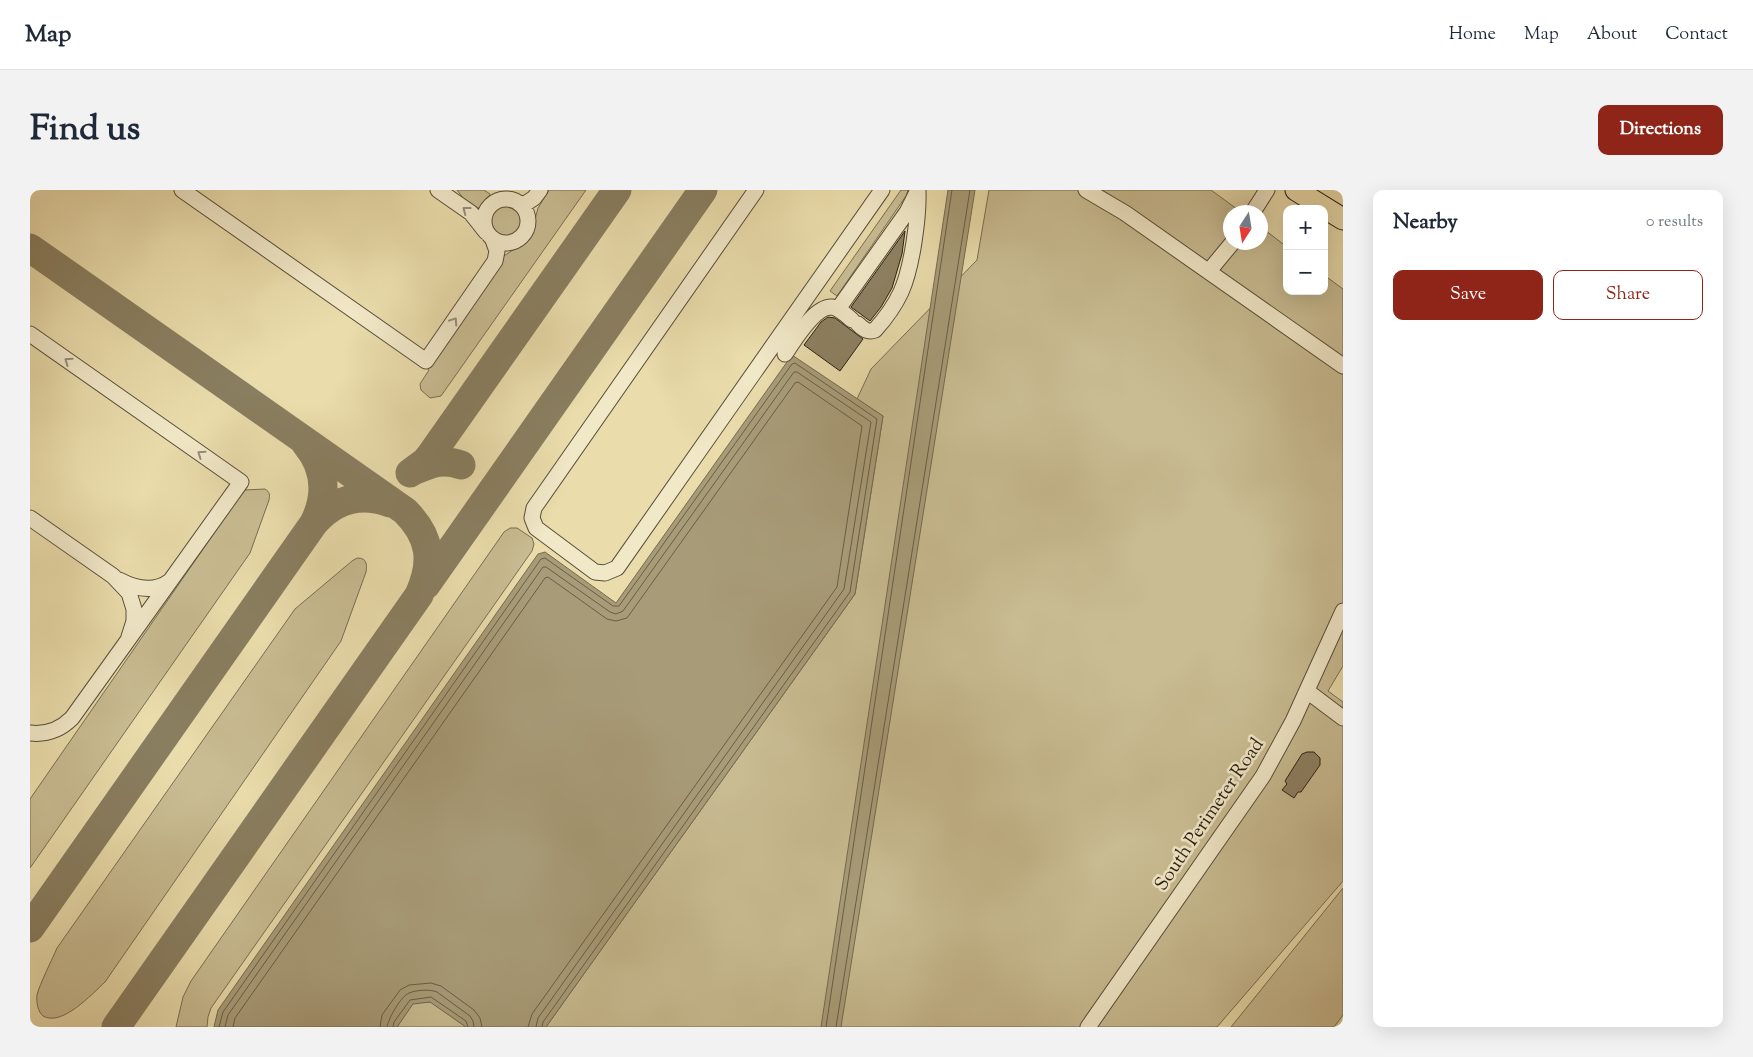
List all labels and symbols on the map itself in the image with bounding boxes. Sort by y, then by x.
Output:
north arrow [1223,205,1268,250]
one-way arrow [462,207,472,216]
one-way arrow [448,317,457,327]
one-way arrow [64,358,74,367]
one-way arrow [197,451,207,460]
street label: South Perimeter Road [1149,733,1271,897]

